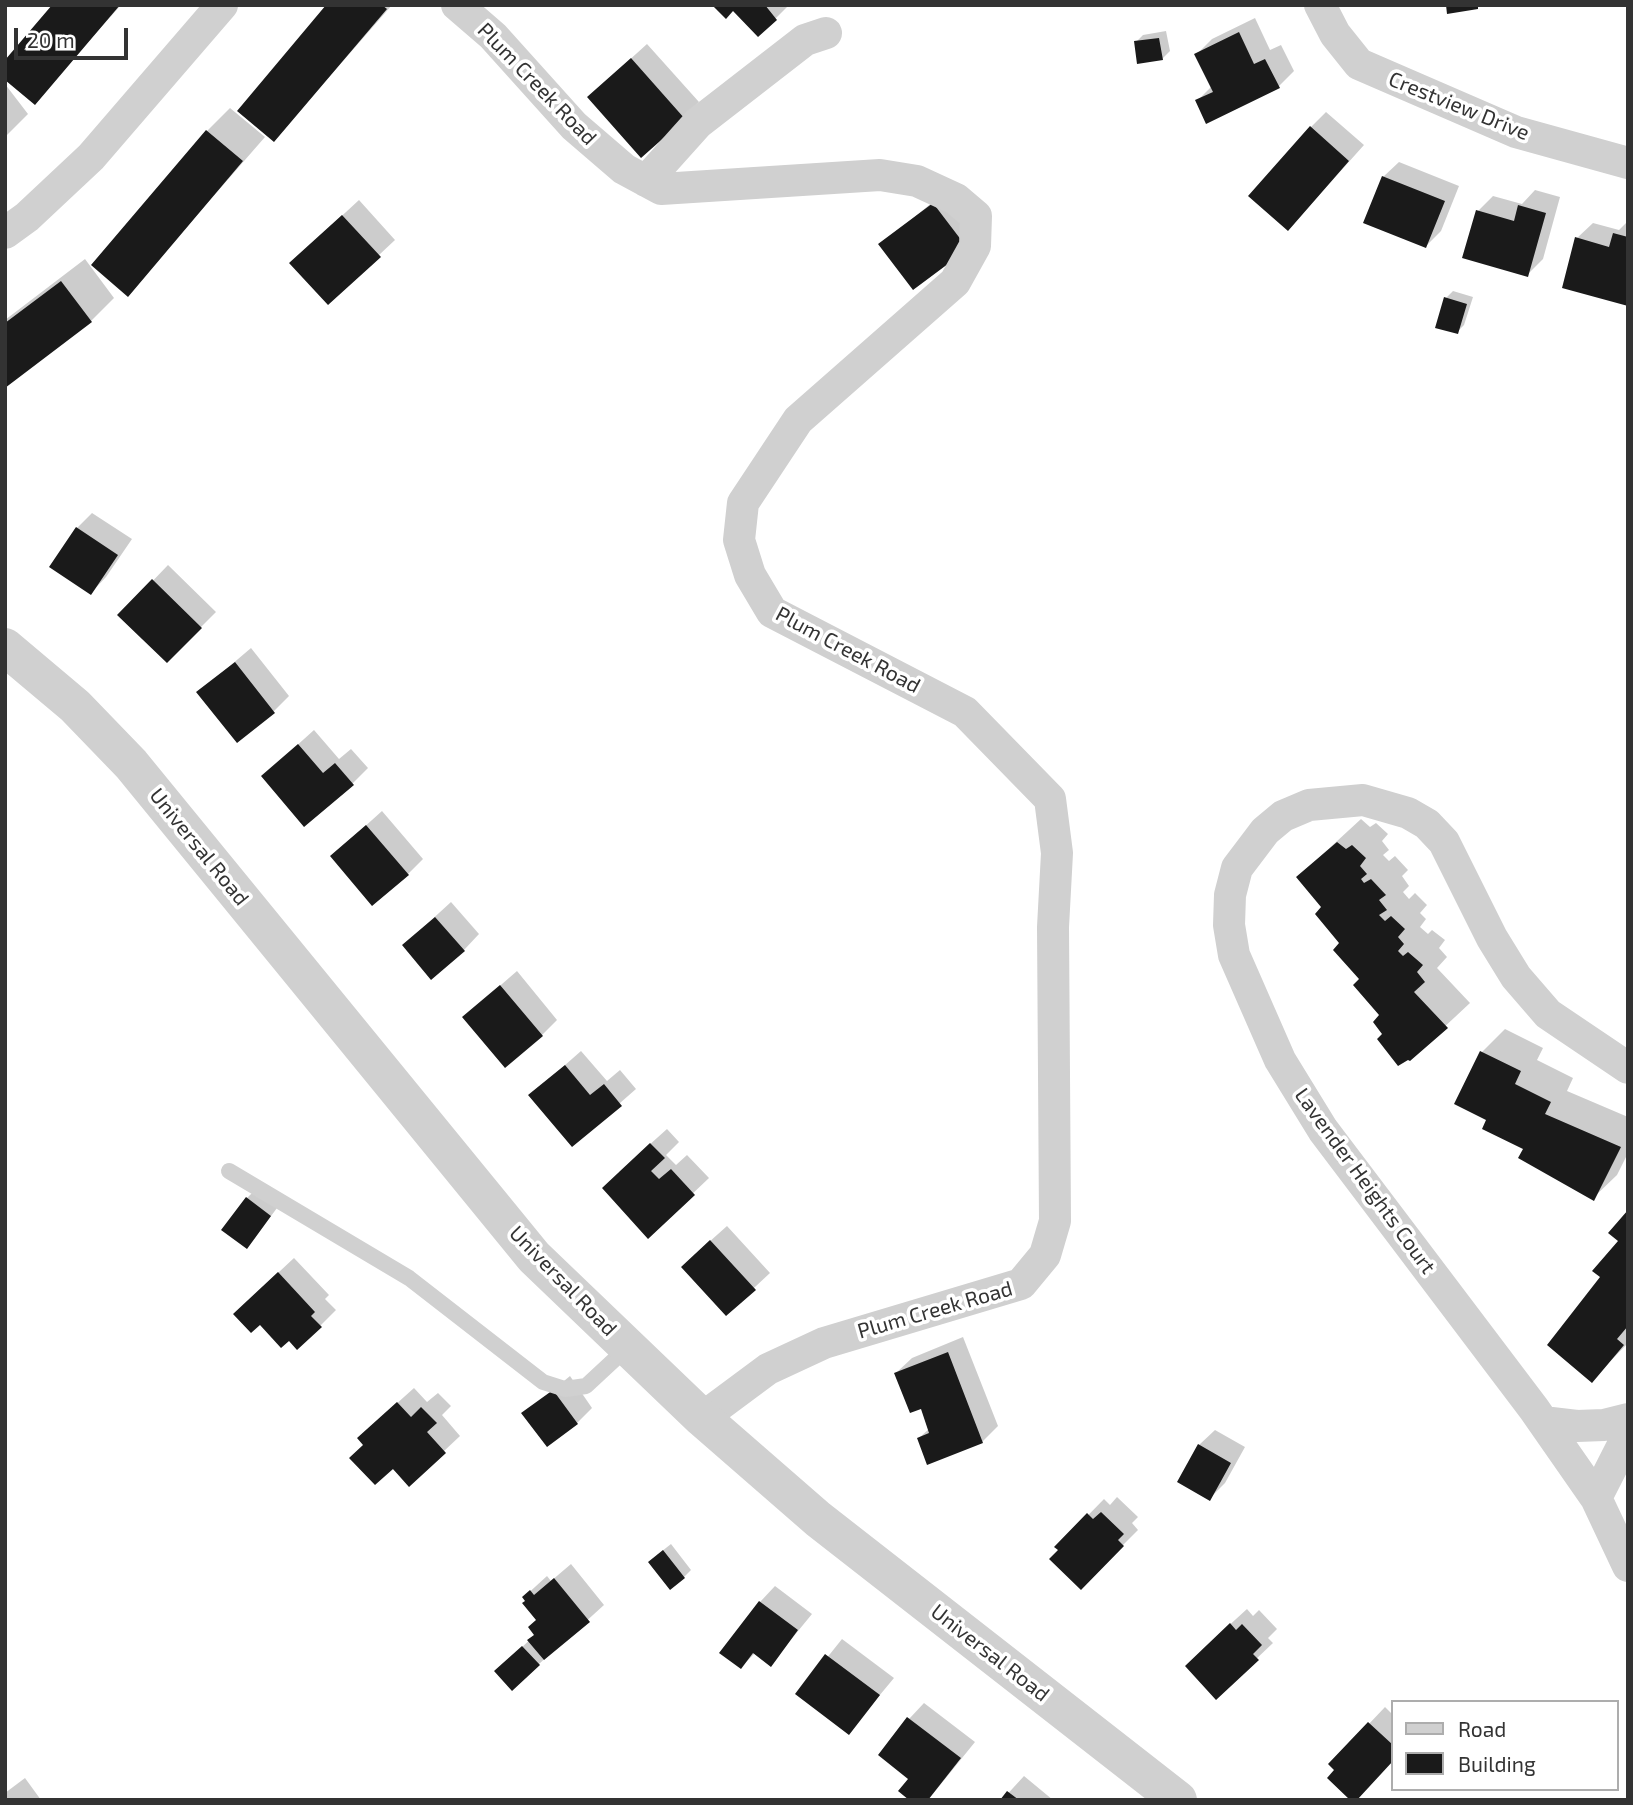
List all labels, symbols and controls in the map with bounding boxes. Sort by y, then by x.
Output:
scale bar [18,14,131,58]
street label: Plum Creek Road [472,18,602,150]
text: 20 m [27,27,75,52]
street label: Crestview Drive [1385,66,1533,146]
street label: Plum Creek Road [771,601,925,699]
street label: Universal Road [144,783,254,911]
street label: Lavender Heights Court [1289,1083,1441,1279]
street label: Universal Road [504,1221,622,1341]
street label: Plum Creek Road [855,1276,1015,1344]
street label: Universal Road [926,1599,1054,1707]
legend [1392,1700,1619,1791]
text: Road [1458,1716,1506,1741]
text: Building [1458,1751,1536,1776]

